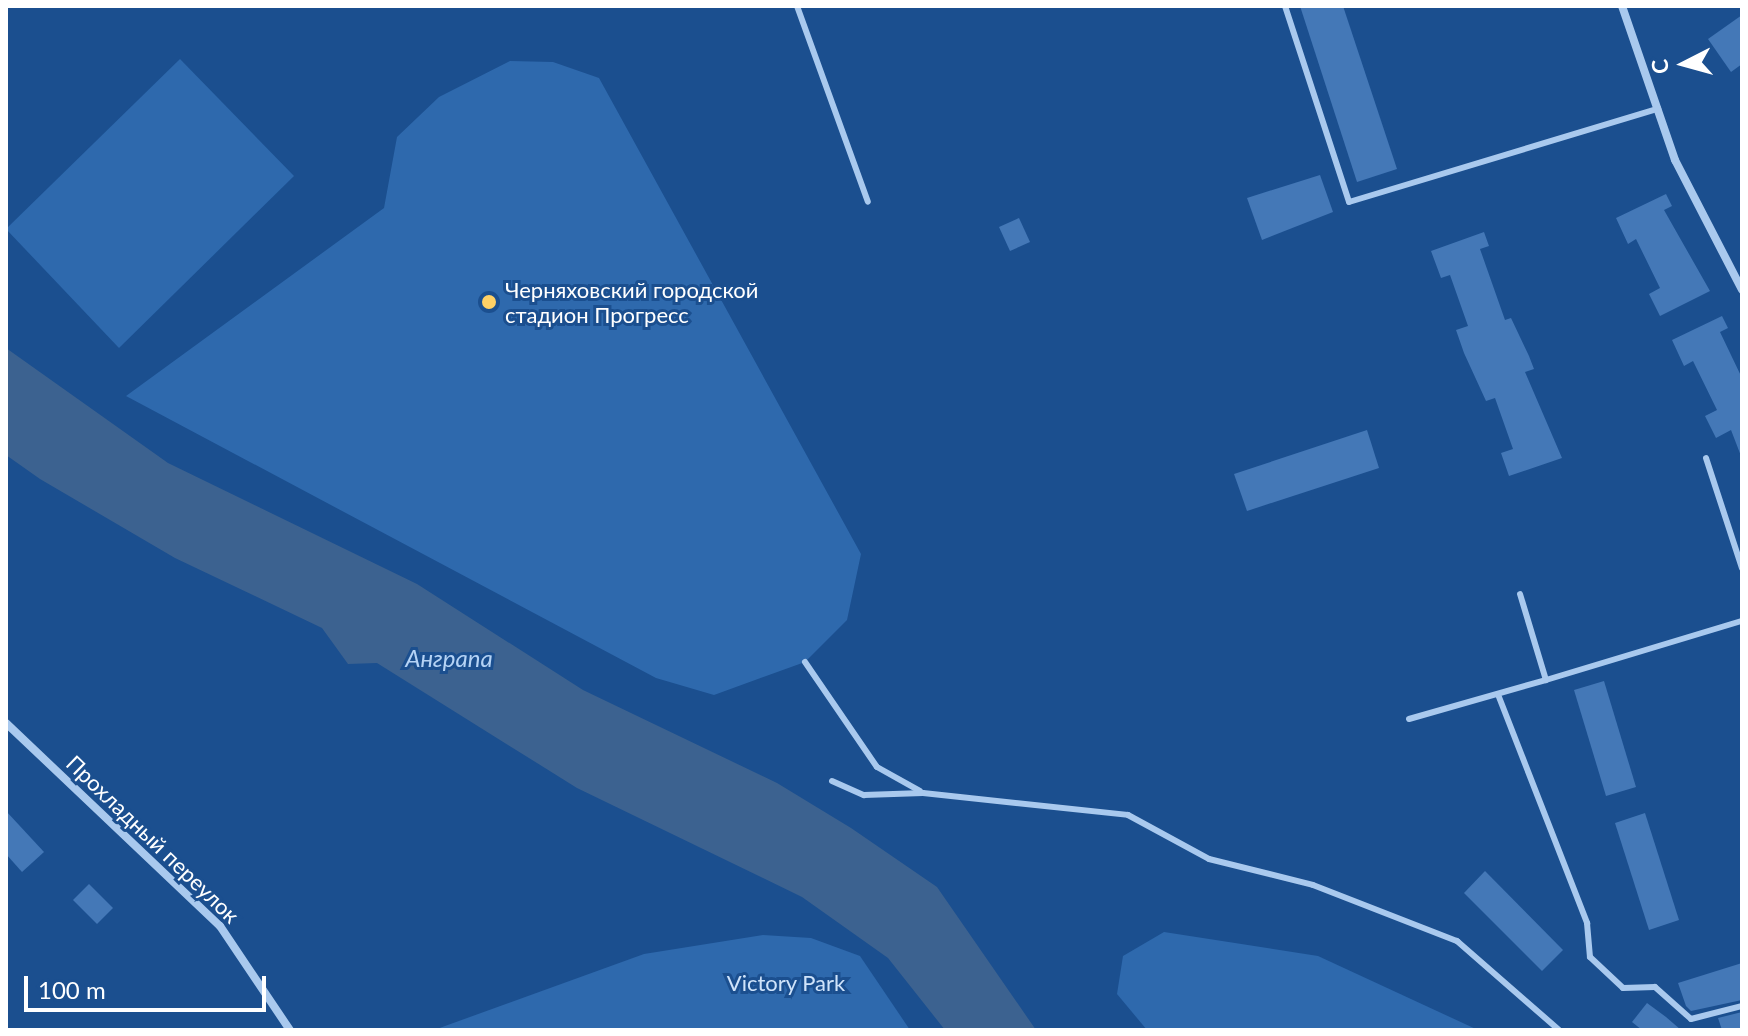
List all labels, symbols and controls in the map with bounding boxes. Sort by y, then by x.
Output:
north arrow [1644,24,1724,104]
text: С [1645,58,1674,75]
place label: Черняховский городской стадион Прогресс [505,276,758,328]
marker: Черняховский городской стадион Прогресс [480,293,498,311]
water label: Анграпа [405,644,493,672]
street label: Прохладный переулок [61,750,245,928]
scale bar [28,960,270,1010]
park label: Victory Park [727,970,845,996]
text: 100 m [38,975,106,1004]

